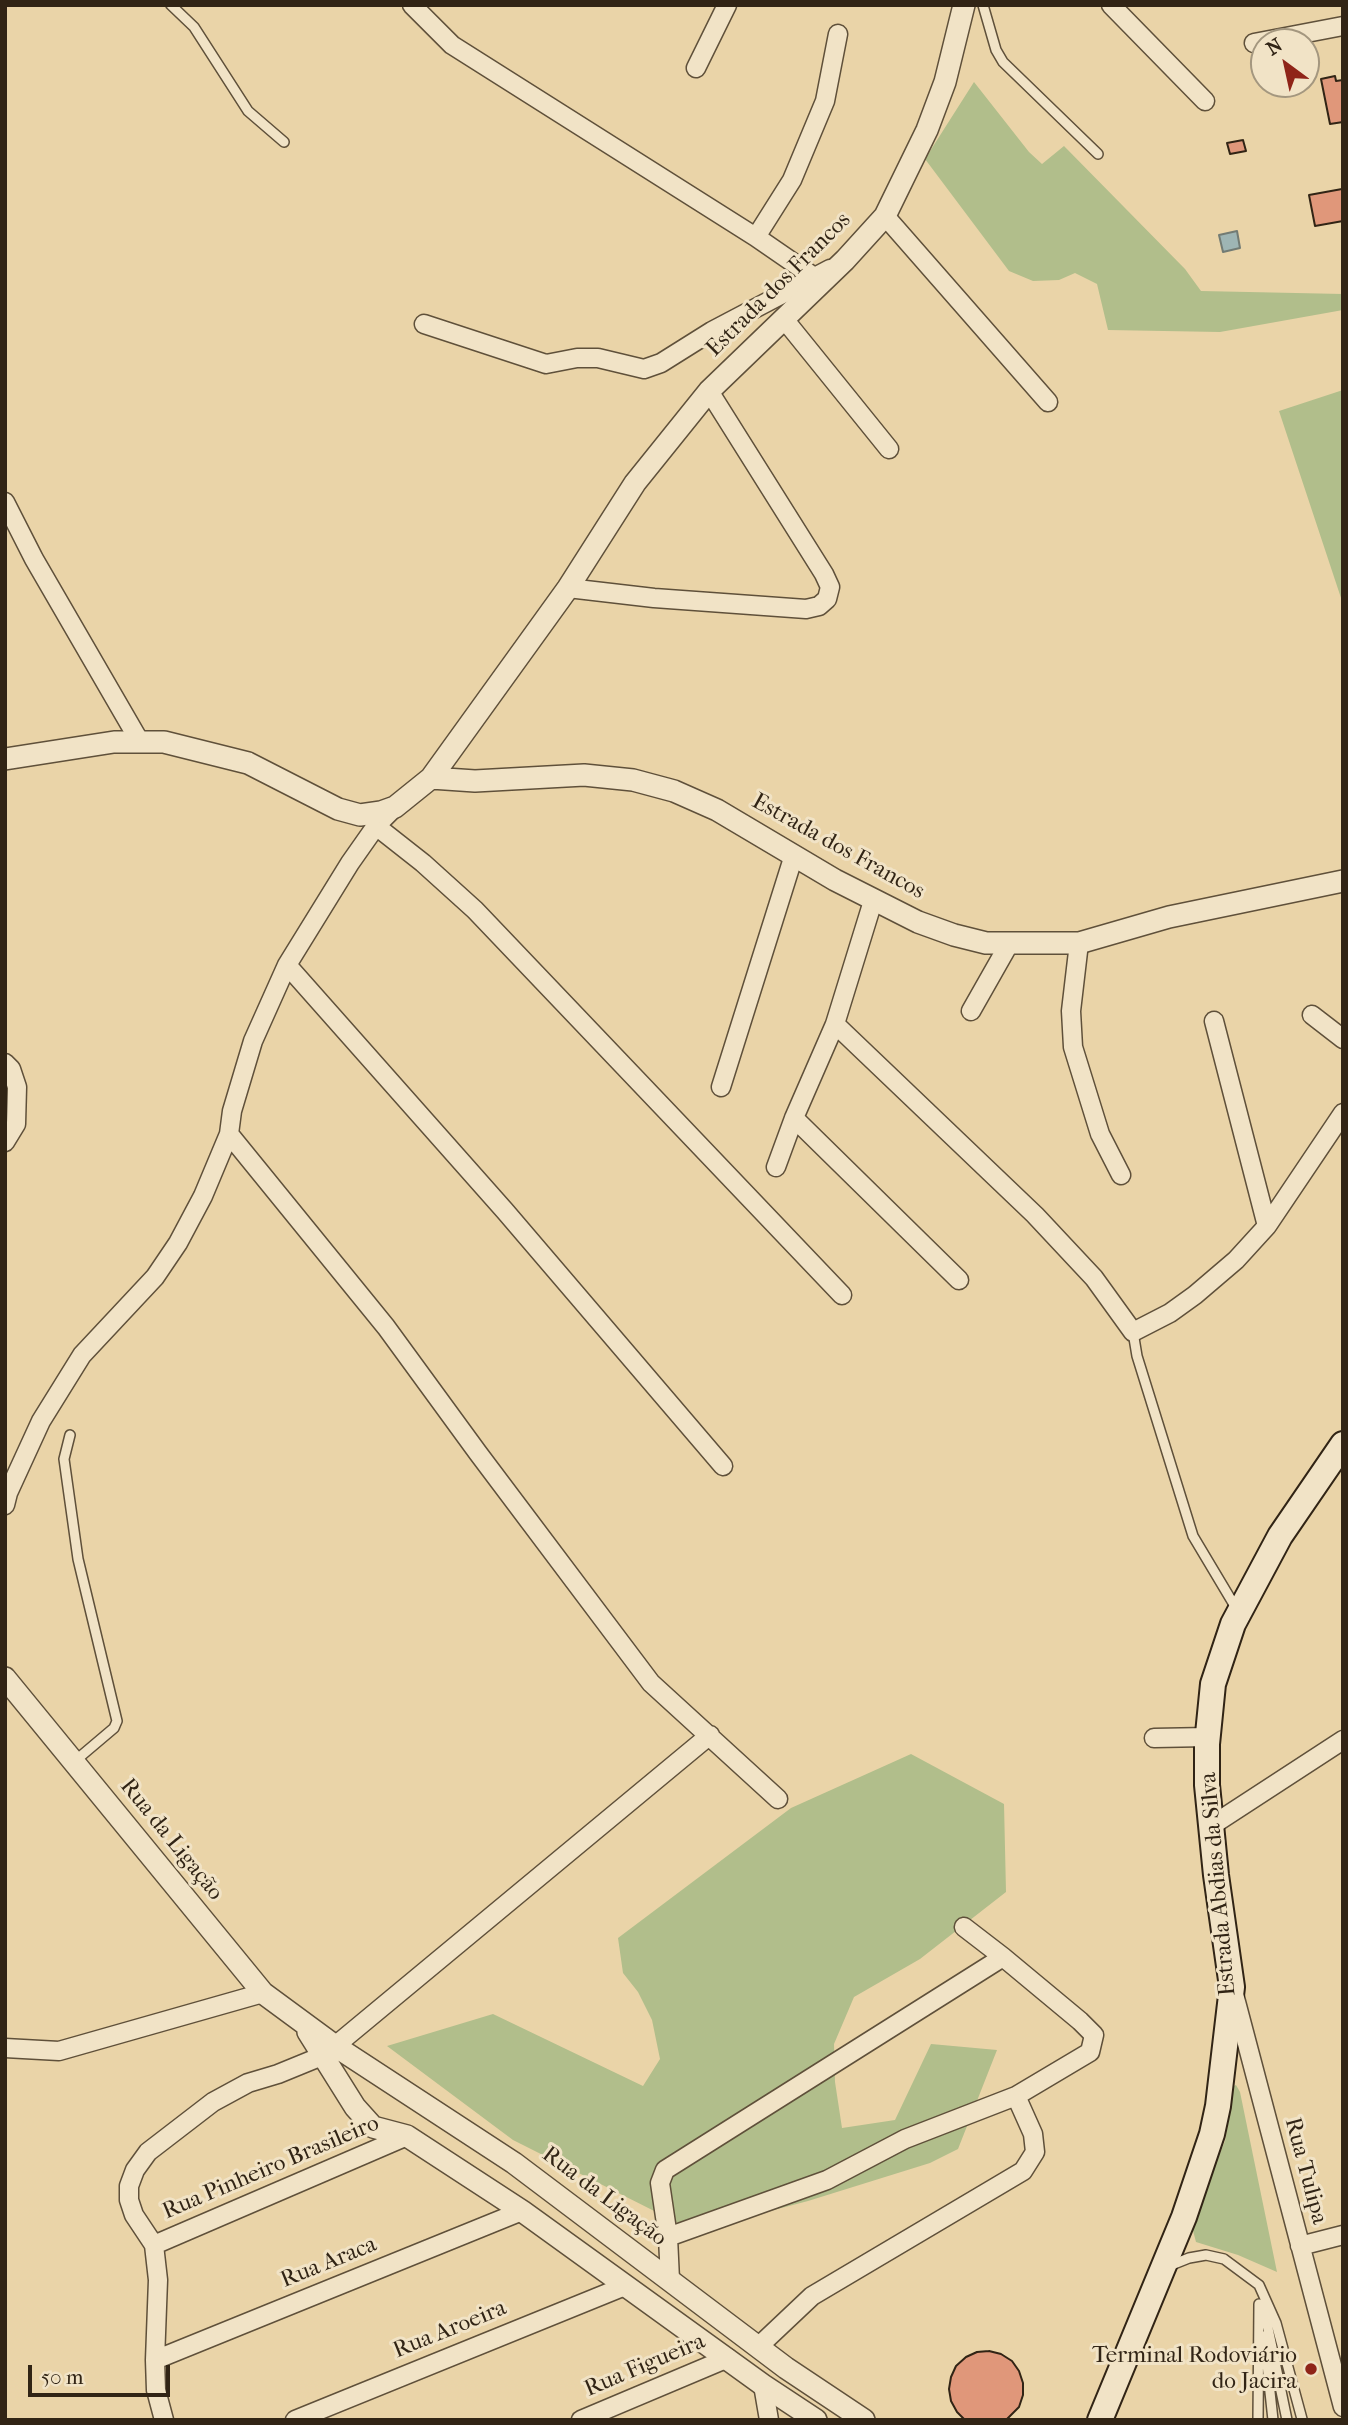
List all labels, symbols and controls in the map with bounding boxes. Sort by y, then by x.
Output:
north arrow [1250,28,1320,98]
text: N [1263,34,1287,60]
street label: Estrada dos Francos [701,207,857,363]
street label: Estrada dos Francos [747,788,929,906]
street label: Estrada Abdias da Silva [1195,1771,1243,1997]
street label: Rua da Ligação [113,1773,229,1907]
street label: Rua Pinheiro Brasileiro [159,2110,383,2226]
street label: Rua Tulipa [1278,2115,1332,2227]
street label: Rua da Ligação [536,2141,672,2253]
street label: Rua Araca [277,2231,381,2295]
street label: Rua Aroeira [389,2295,511,2365]
street label: Rua Figueira [581,2328,709,2404]
place label: Terminal Rodoviário do Jacira [1092,2342,1297,2396]
scale bar [32,2352,173,2396]
marker: Terminal Rodoviário do Jacira [1303,2361,1319,2377]
text: 50 m [41,2365,84,2389]

